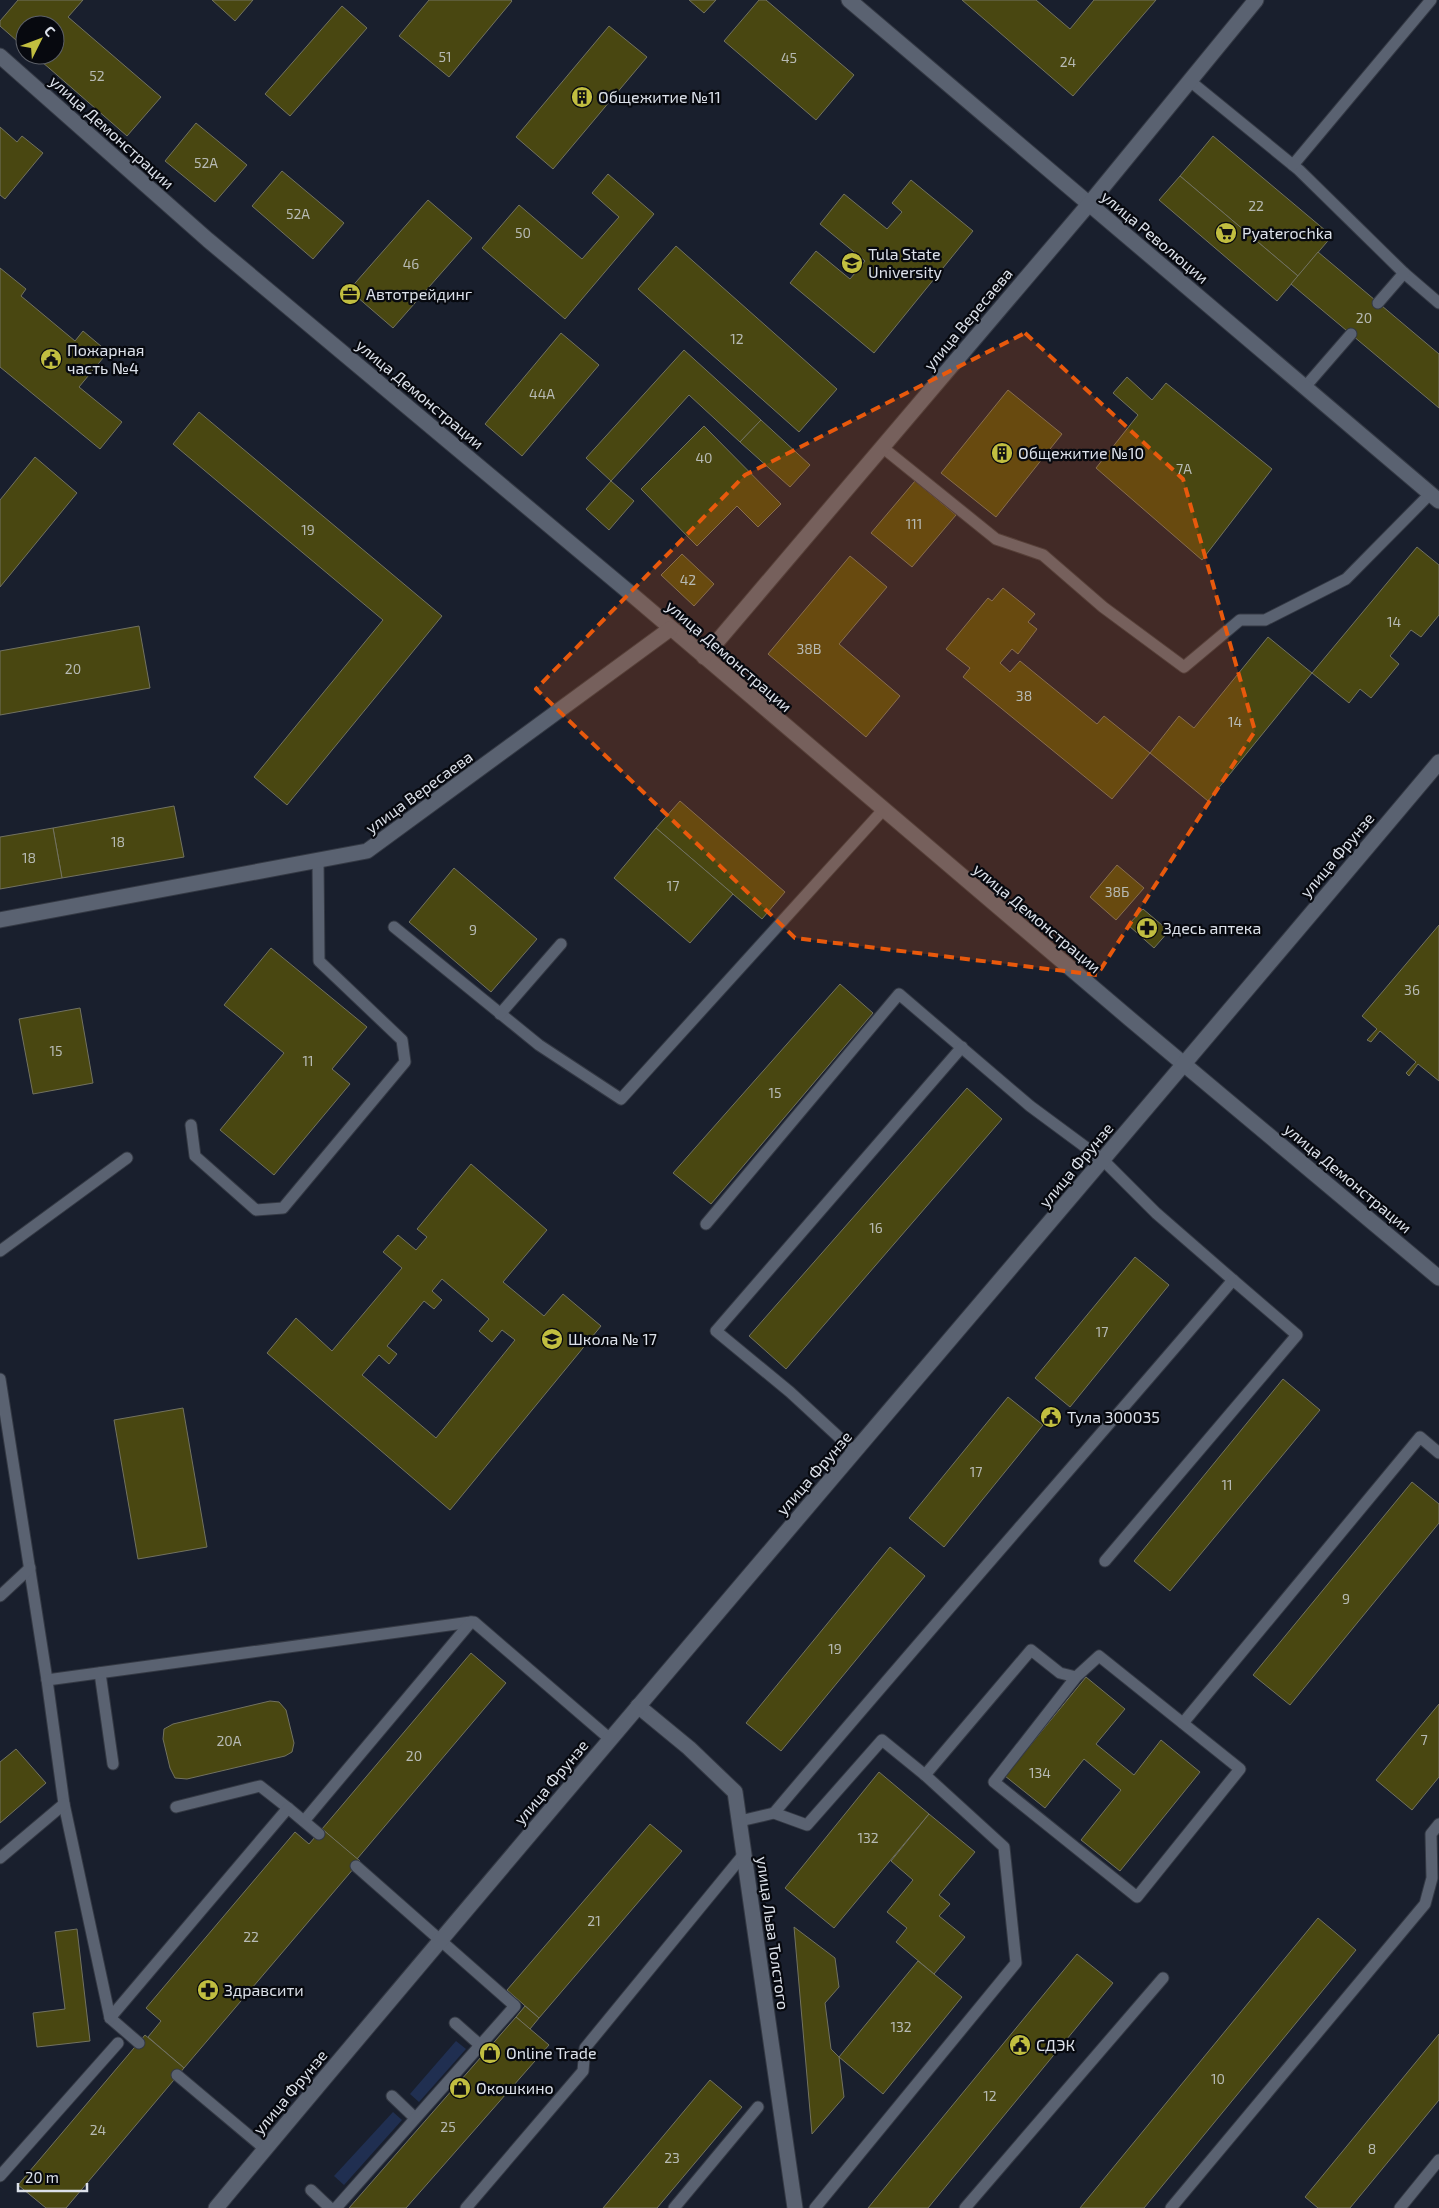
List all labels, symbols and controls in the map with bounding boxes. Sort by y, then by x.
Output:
north arrow [15,15,65,65]
text: С [41,22,59,40]
house number: 51 [438,48,452,65]
house number: 45 [781,49,797,66]
house number: 24 [1060,53,1076,70]
house number: 52 [89,67,105,84]
street label: улица Демонстрации [46,71,178,193]
building icon: Общежитие №11 [570,85,594,109]
place label: Общежитие №11 [598,87,721,106]
house number: 52А [194,154,218,171]
street label: улица Революции [1097,186,1213,288]
house number: 22 [1248,197,1264,214]
house number: 52А [286,205,310,222]
supermarket icon: Pyaterochka [1214,221,1238,245]
place label: Pyaterochka [1242,223,1333,242]
house number: 50 [515,224,531,241]
place label: Tula State University [868,244,943,281]
school or university icon: Tula State University [840,251,864,275]
house number: 46 [403,255,419,272]
street label: улица Вересаева [919,264,1017,374]
office icon: Автотрейдинг [338,282,362,306]
place label: Автотрейдинг [366,284,473,303]
house number: 20 [1356,309,1372,326]
house number: 12 [730,330,744,347]
street label: улица Демонстрации [352,335,488,453]
place label: Пожарная часть №4 [67,340,144,377]
public building icon: Пожарная часть №4 [39,347,63,371]
house number: 44А [529,385,555,402]
building icon: Общежитие №10 [990,441,1014,465]
place label: Общежитие №10 [1018,443,1144,462]
house number: 40 [695,449,713,466]
house number: 7А [1176,460,1192,477]
house number: 111 [906,515,922,532]
house number: 19 [301,521,315,538]
house number: 42 [680,571,696,588]
street label: улица Демонстрации [662,596,796,716]
house number: 14 [1387,613,1401,630]
house number: 38В [797,640,821,657]
house number: 20 [65,660,81,677]
house number: 38 [1016,687,1032,704]
house number: 14 [1228,713,1242,730]
street label: улица Вересаева [361,746,477,838]
street label: улица Фрунзе [1296,808,1378,902]
house number: 18 [111,833,125,850]
house number: 18 [22,849,36,866]
street label: улица Демонстрации [969,859,1105,977]
house number: 17 [667,877,679,894]
house number: 38Б [1105,883,1129,900]
pharmacy icon: Здесь аптека [1135,916,1159,940]
place label: Здесь аптека [1163,918,1261,937]
house number: 9 [469,921,477,938]
house number: 36 [1404,981,1420,998]
house number: 15 [49,1042,63,1059]
house number: 11 [302,1052,314,1069]
house number: 15 [768,1084,782,1101]
street label: улица Фрунзе [1035,1118,1117,1212]
street label: улица Демонстрации [1280,1119,1416,1237]
house number: 16 [869,1219,883,1236]
house number: 17 [1096,1323,1108,1340]
school or university icon: Школа № 17 [540,1327,564,1351]
place label: Школа № 17 [568,1329,657,1348]
public building icon: Тула 300035 [1039,1405,1063,1429]
place label: Тула 300035 [1067,1407,1160,1427]
street label: улица Фрунзе [772,1427,856,1519]
house number: 17 [970,1463,982,1480]
house number: 11 [1221,1476,1233,1493]
house number: 9 [1342,1590,1350,1607]
house number: 19 [828,1640,842,1657]
house number: 7 [1420,1731,1428,1748]
house number: 20А [216,1732,242,1749]
street label: улица Фрунзе [510,1735,592,1829]
house number: 20 [406,1747,422,1764]
house number: 134 [1029,1764,1051,1781]
house number: 132 [857,1829,879,1846]
street label: улица Льва Толстого [752,1855,794,2011]
house number: 21 [587,1912,601,1929]
house number: 22 [243,1928,259,1945]
pharmacy icon: Здравсити [196,1978,220,2002]
place label: Здравсити [224,1980,304,1999]
house number: 132 [890,2018,912,2035]
public building icon: СДЭК [1008,2033,1032,2057]
place label: СДЭК [1036,2035,1075,2054]
shop icon: Online Trade [478,2041,502,2065]
place label: Online Trade [506,2043,597,2062]
street label: улица Фрунзе [249,2045,331,2139]
house number: 10 [1211,2070,1225,2087]
shop icon: Окошкино [448,2076,472,2100]
place label: Окошкино [476,2078,554,2097]
house number: 12 [983,2087,997,2104]
house number: 25 [440,2118,456,2135]
house number: 24 [90,2121,106,2138]
house number: 8 [1368,2140,1376,2157]
house number: 23 [664,2149,680,2166]
scale bar [18,2160,86,2192]
text: 20 m [25,2168,59,2186]

